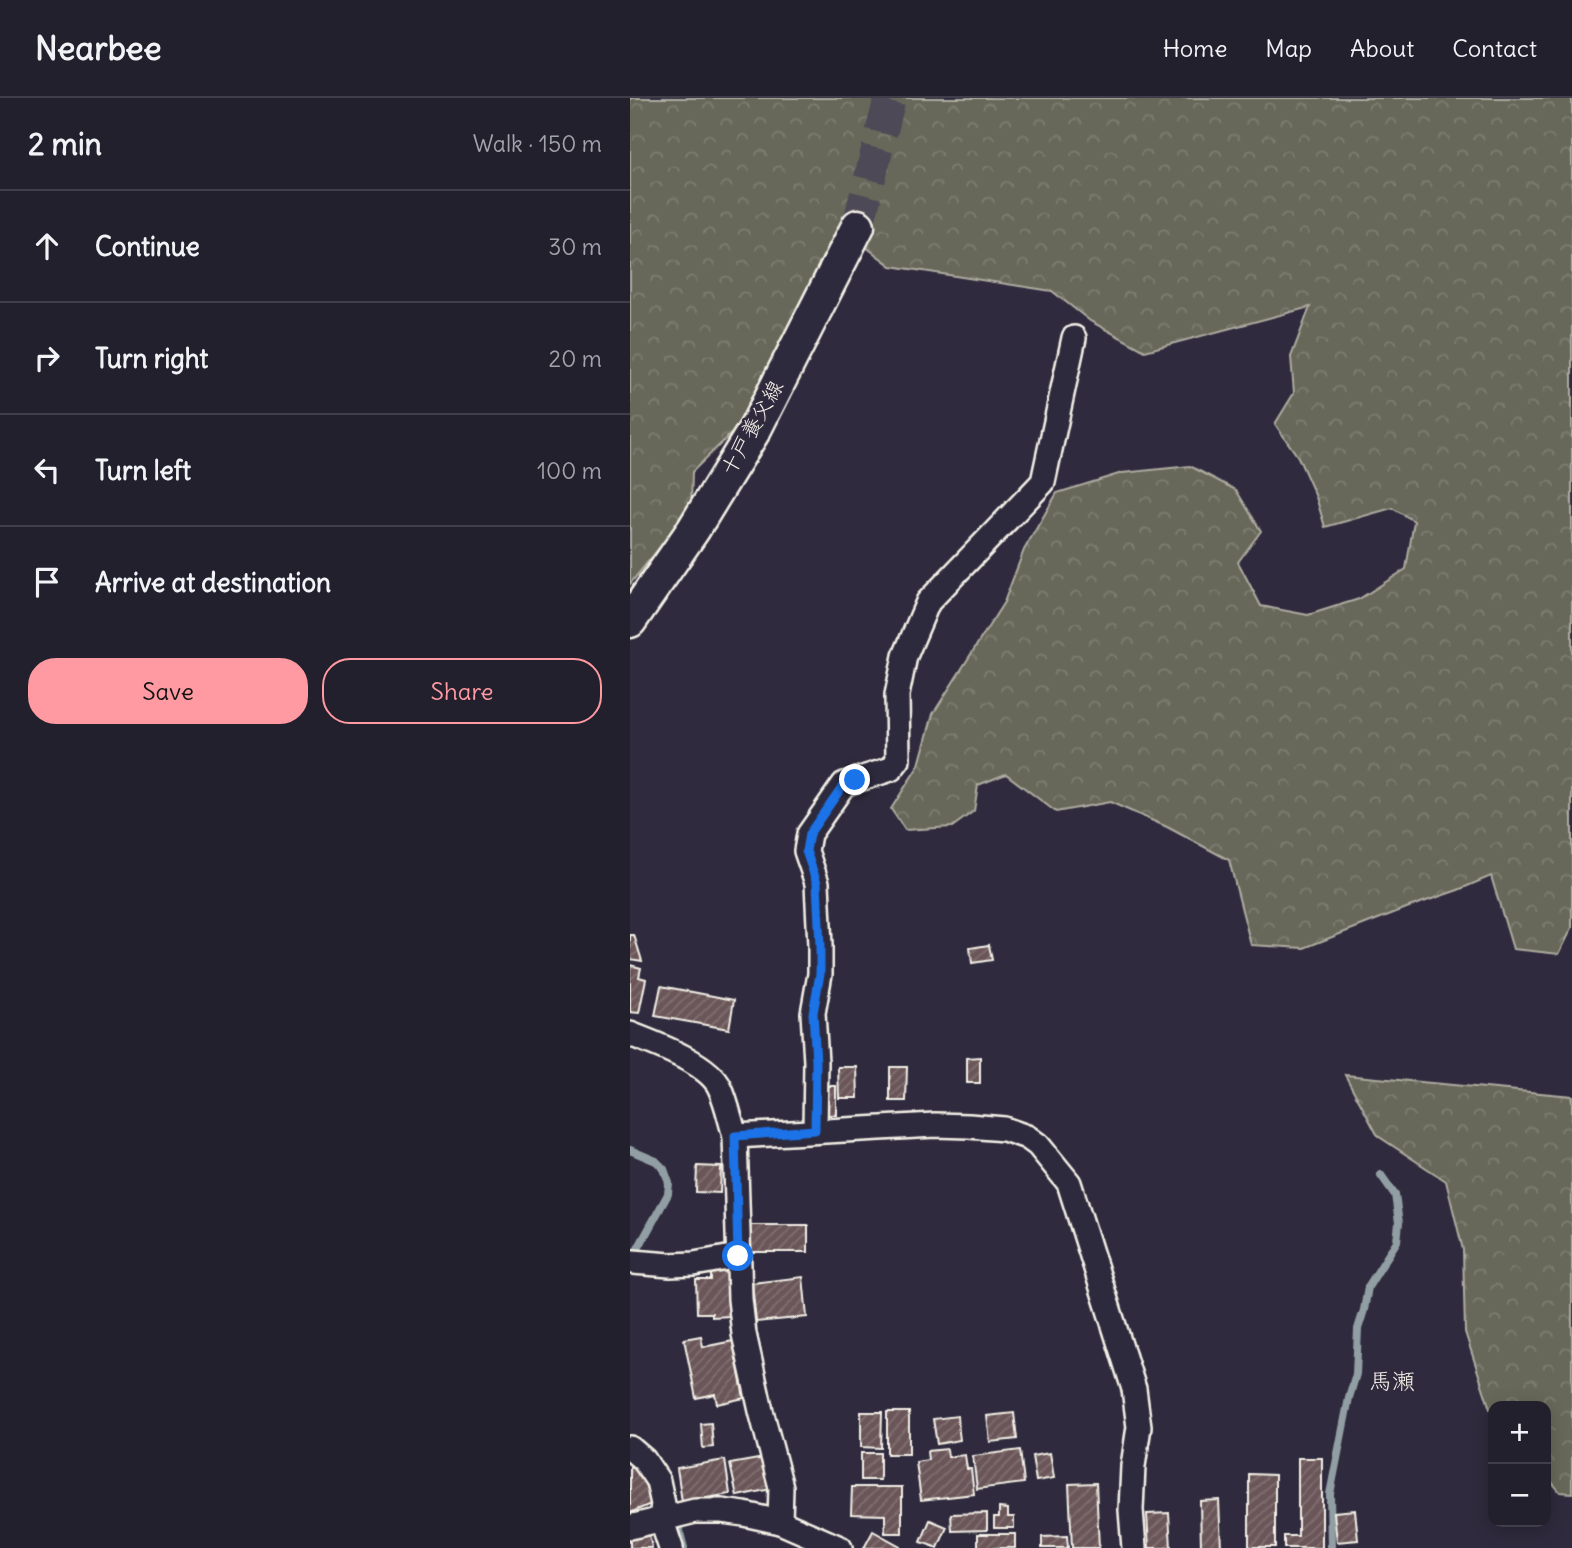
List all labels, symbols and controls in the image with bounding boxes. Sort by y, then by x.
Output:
text: Nearbee [35,27,161,69]
text: Home [1163,33,1227,63]
text: Map [1265,33,1312,63]
text: About [1350,33,1414,63]
text: Contact [1452,33,1537,63]
text: 2 min [28,125,102,163]
text: Walk · 150 m [473,129,602,158]
icon: ahead [28,227,66,265]
text: Continue [95,230,200,263]
text: 30 m [548,232,602,261]
icon: right [28,339,66,377]
text: Turn right [95,342,208,375]
text: 20 m [549,344,602,373]
street label: 十戸養父線 [714,375,789,480]
icon: left [28,451,66,489]
text: Turn left [95,454,191,487]
text: 100 m [537,456,602,485]
icon: arrive [28,563,66,601]
text: Arrive at destination [95,566,331,599]
button: Save [28,658,308,724]
button: Share [322,658,602,724]
route end [839,764,870,795]
route start [722,1240,753,1271]
district label: 馬瀬 [1369,1366,1415,1395]
map controls [1488,1401,1551,1527]
button: + [1488,1401,1551,1464]
button: − [1488,1464,1551,1527]

